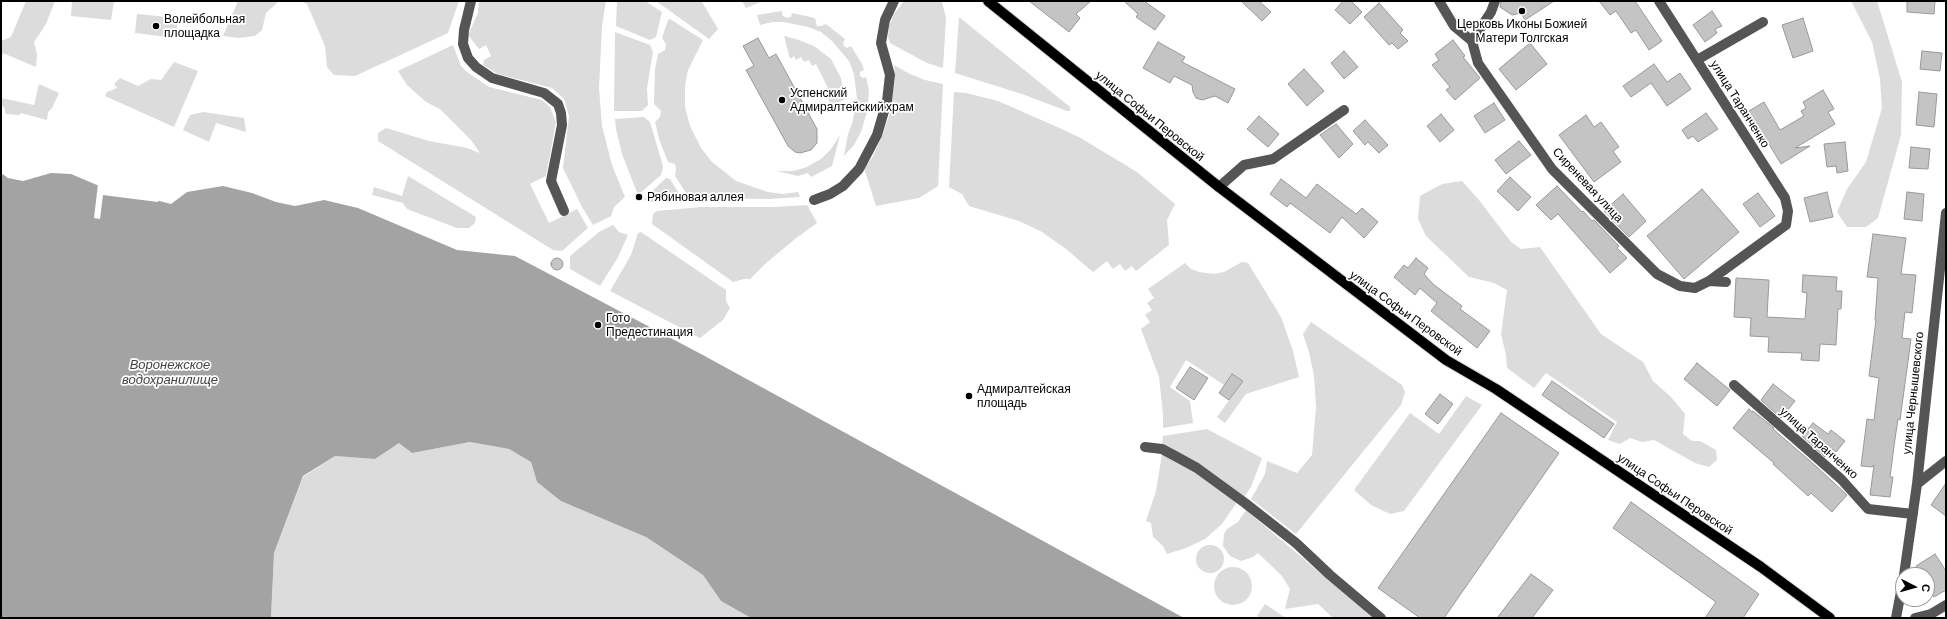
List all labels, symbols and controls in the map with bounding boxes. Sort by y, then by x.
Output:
marker: Церковь Иконы Божией Матери Толгская [1517,6,1527,16]
place label: Волейбольная площадка [164,12,245,40]
place label: Церковь Иконы Божией Матери Толгская [1457,17,1587,45]
marker: Волейбольная площадка [151,21,161,31]
street label: улица Таранченко [1707,58,1773,150]
street label: улица Софьи Перовской [1093,68,1207,164]
place label: Успенский Адмиралтейский храм [790,86,914,114]
marker: Успенский Адмиралтейский храм [777,95,787,105]
street label: Сиреневая улица [1550,145,1626,225]
place label: Рябиновая аллея [647,190,744,204]
marker: Рябиновая аллея [634,192,644,202]
street label: улица Софьи Перовской [1347,267,1465,359]
place label: Гото Предестинация [606,311,693,339]
marker: Гото Предестинация [593,320,603,330]
street label: улица Чернышевского [1899,331,1927,455]
water label: Воронежское водохранилище [122,357,218,388]
place label: Адмиралтейская площадь [977,382,1071,410]
marker: Адмиралтейская площадь [964,391,974,401]
street label: улица Таранченко [1777,404,1861,482]
street label: улица Софьи Перовской [1615,450,1735,538]
north arrow [1895,567,1935,607]
text: С [1920,584,1933,593]

